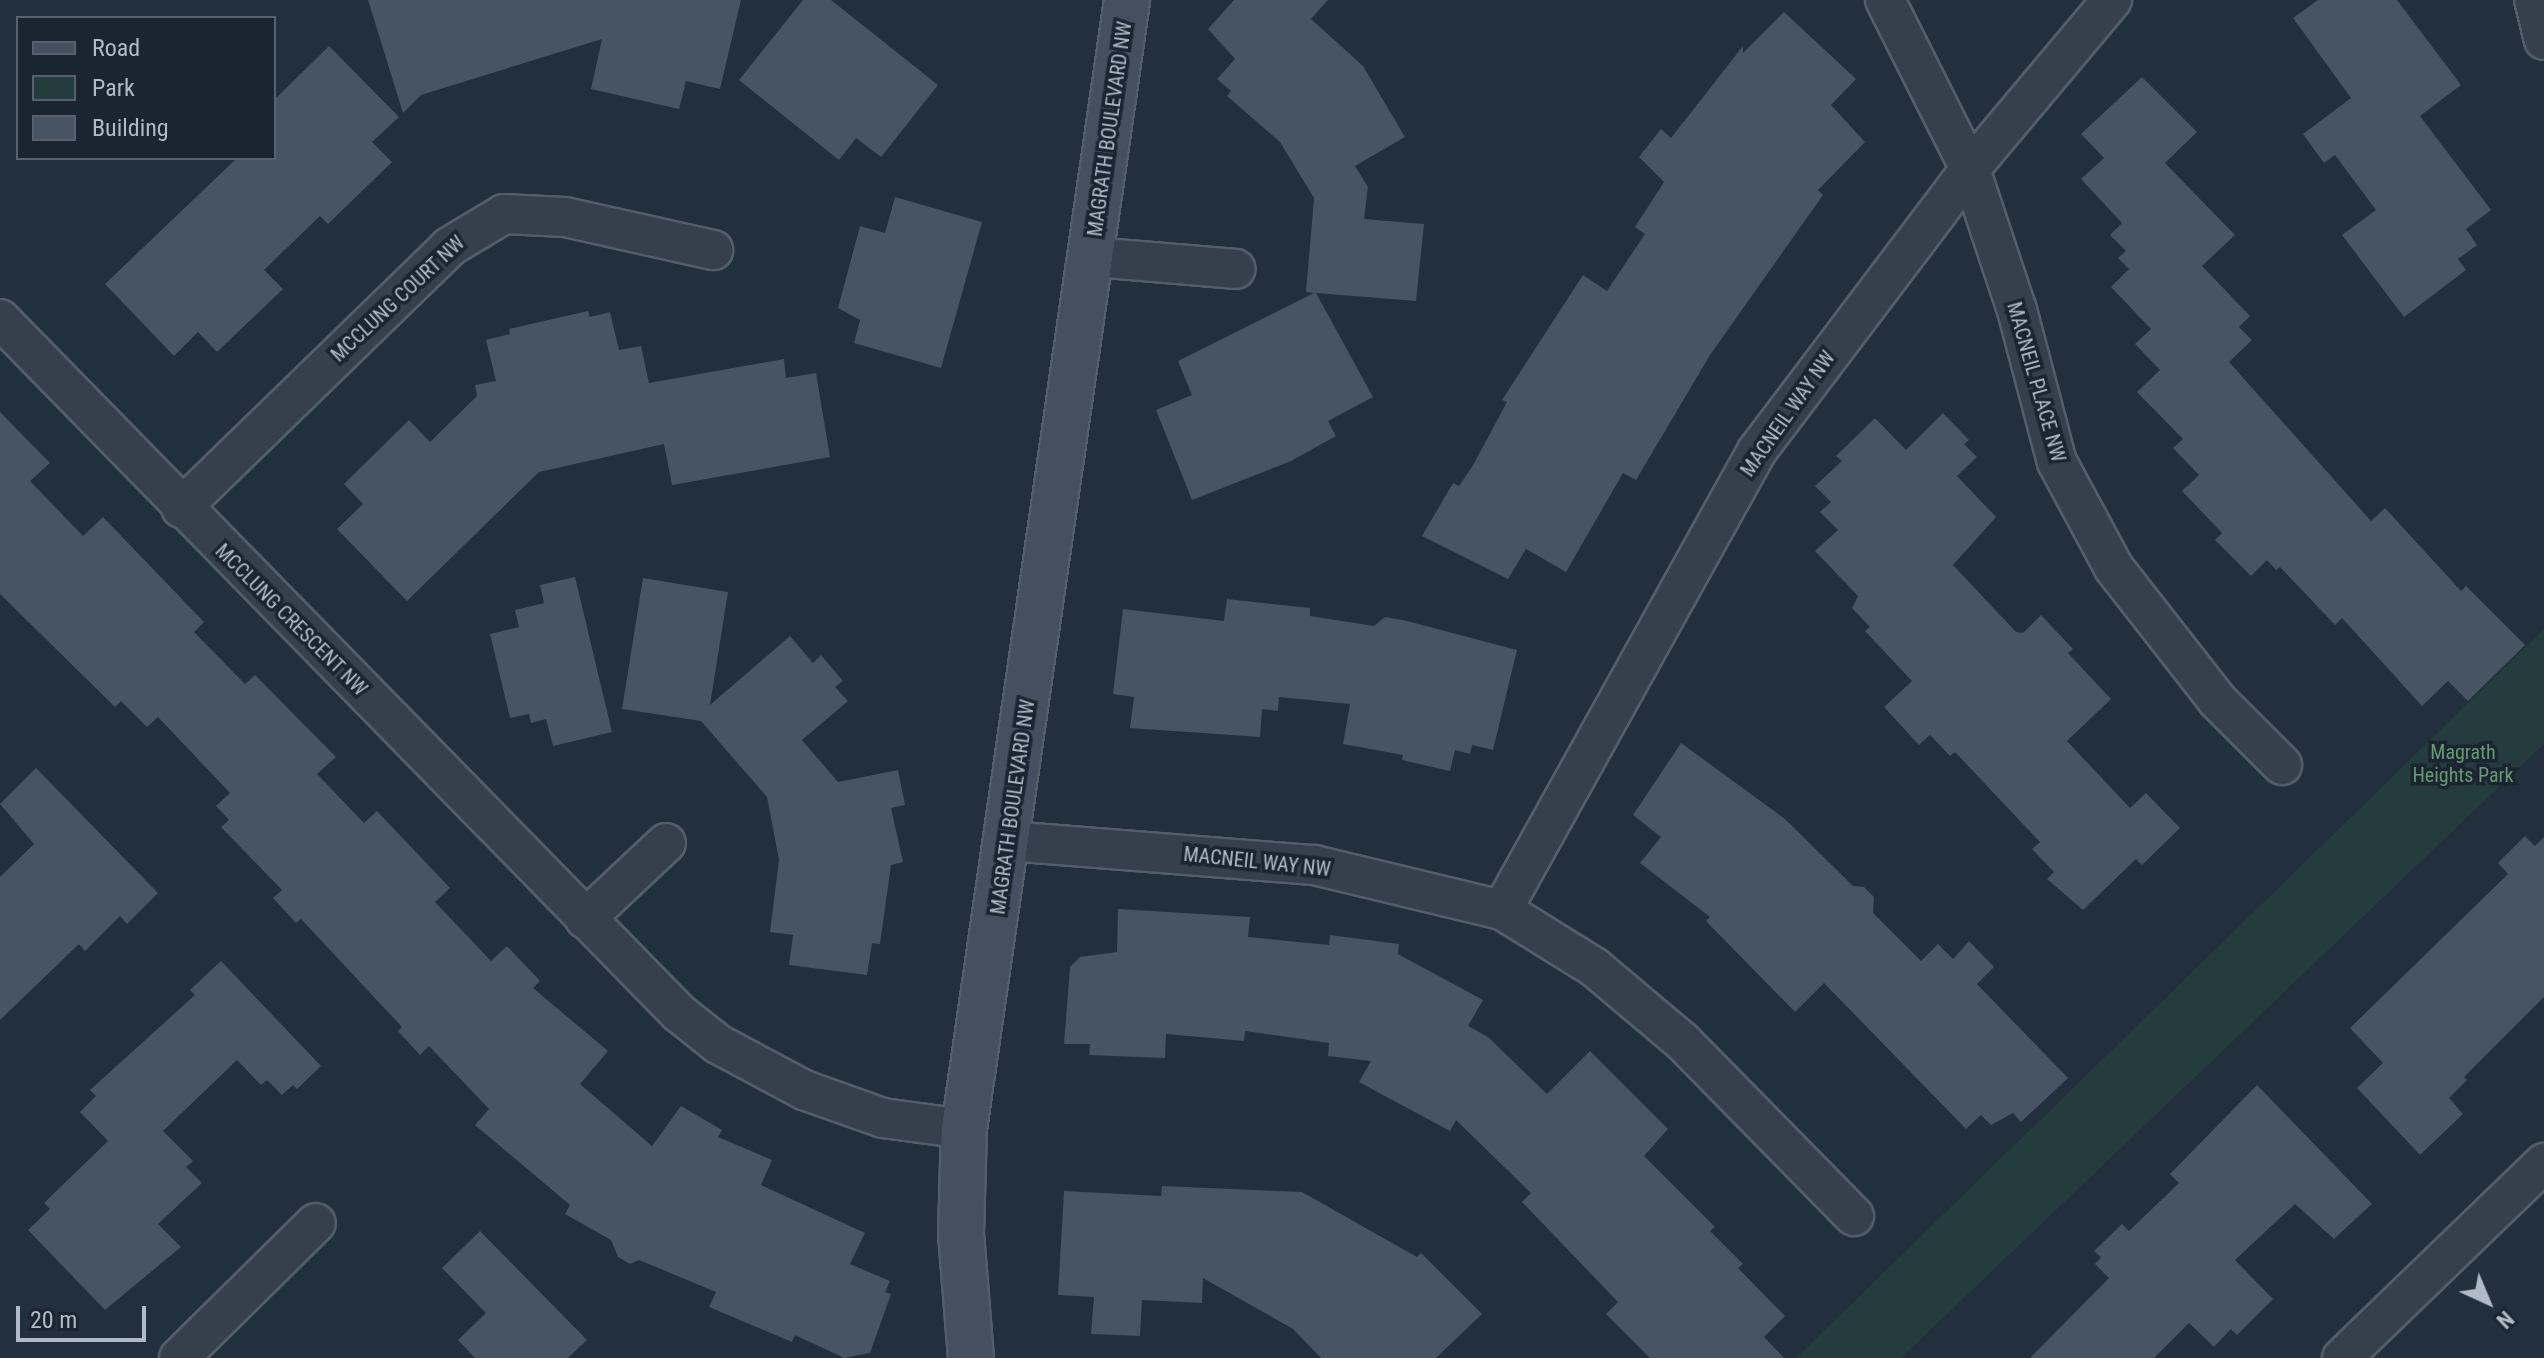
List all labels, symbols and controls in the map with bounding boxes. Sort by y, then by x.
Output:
legend [16,16,276,160]
street label: MAGRATH BOULEVARD NW [1083,20,1137,238]
text: Road [92,34,140,62]
text: Park [92,74,135,102]
text: Building [92,114,169,142]
street label: MCCLUNG COURT NW [326,231,470,367]
street label: MACNEIL PLACE NW [2002,299,2070,465]
street label: MACNEIL WAY NW [1736,347,1840,481]
street label: MCCLUNG CRESCENT NW [210,539,372,701]
street label: MAGRATH BOULEVARD NW [986,698,1040,916]
park label: Magrath Heights Park [2412,741,2514,788]
street label: MACNEIL WAY NW [1182,842,1332,882]
north arrow [2448,1262,2528,1342]
scale bar [20,1290,150,1340]
text: 20 m [30,1306,77,1334]
text: N [2491,1306,2519,1333]

